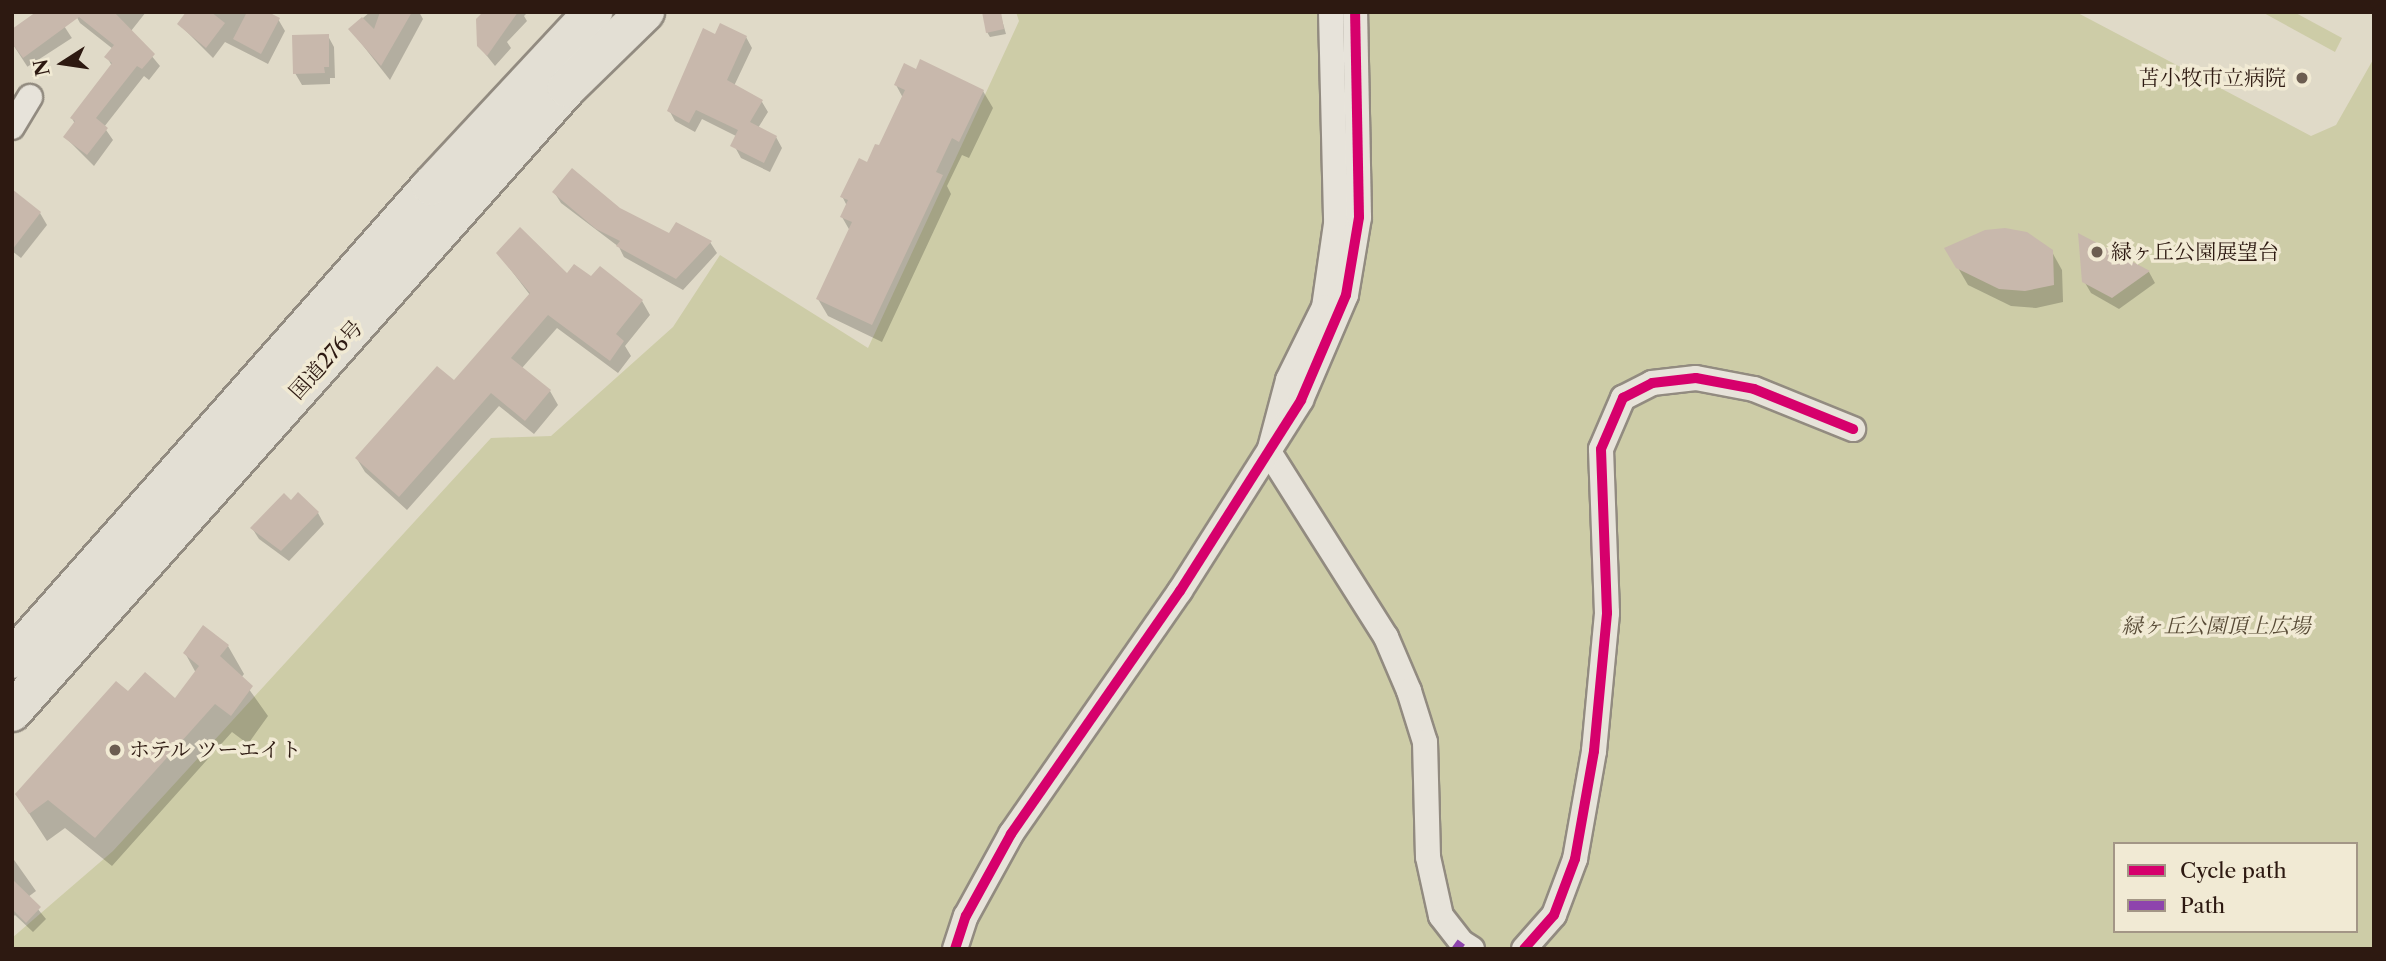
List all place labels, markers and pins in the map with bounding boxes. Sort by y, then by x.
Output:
place label: 苫小牧市立病院 [2139,65,2286,91]
marker: 苫小牧市立病院 [2292,68,2312,88]
place label: 緑ヶ丘公園展望台 [2111,239,2279,265]
marker: 緑ヶ丘公園展望台 [2089,244,2105,260]
place label: ホテル ツーエイト [129,737,303,763]
marker: ホテル ツーエイト [107,742,123,758]

